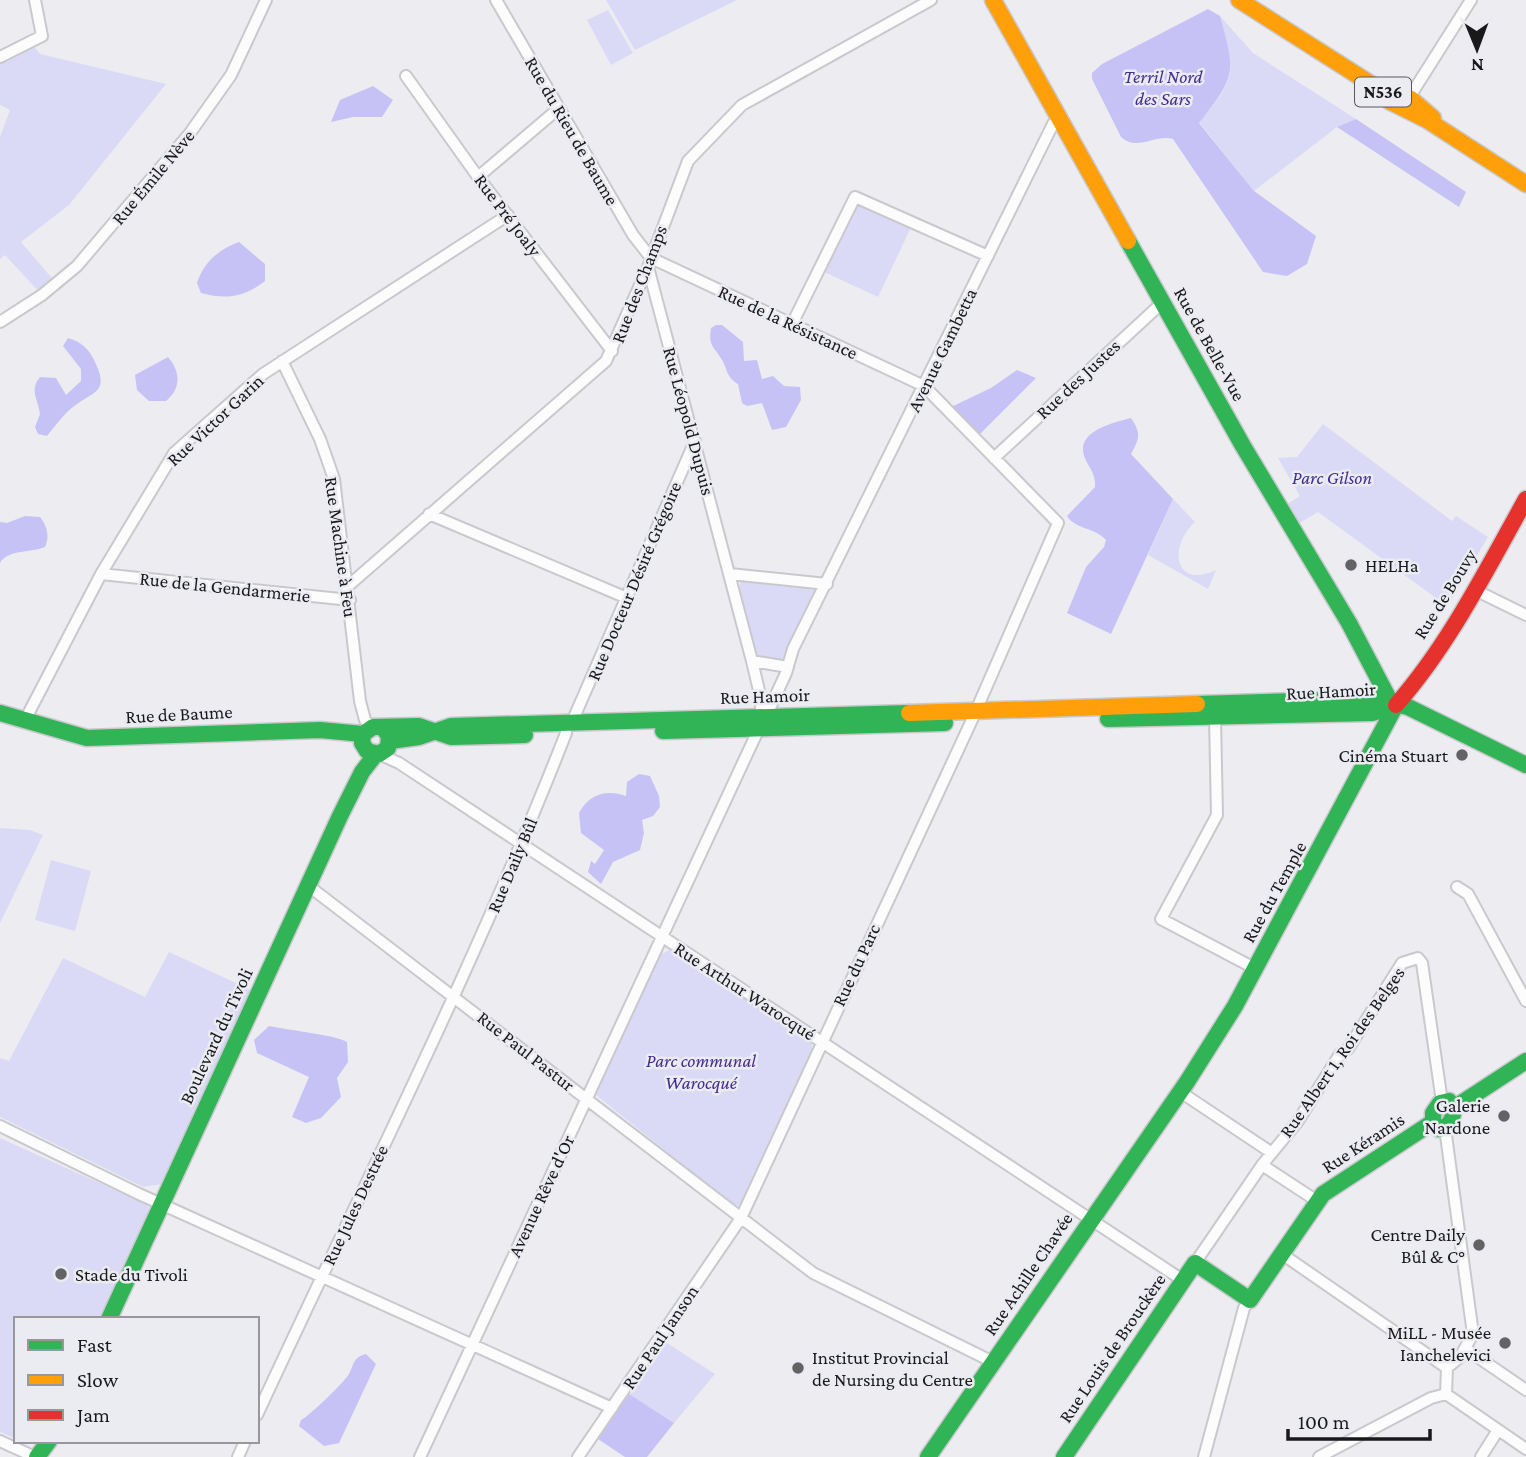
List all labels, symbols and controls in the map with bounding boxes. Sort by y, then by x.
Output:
north arrow [1442,14,1512,84]
street label: Rue du Rieu de Baume [521,53,623,209]
text: N [1471,55,1484,76]
park label: Terril Nord des Sars [1123,66,1204,109]
road number: N536 [1355,78,1411,106]
street label: Rue Émile Nève [107,125,199,229]
street label: Rue Pré Joaly [470,170,546,261]
street label: Rue des Champs [607,222,671,346]
street label: Rue de la Résistance [715,280,861,364]
street label: Rue de Belle-Vue [1170,283,1250,405]
street label: Avenue Gambetta [903,285,981,415]
street label: Rue des Justes [1032,335,1124,423]
street label: Rue Léopold Dupuis [659,345,719,497]
street label: Rue Victor Garin [162,370,268,470]
park label: Parc Gilson [1292,467,1372,488]
street label: Rue Machine à Feu [321,475,361,619]
street label: Rue Docteur Désiré Grégoire [583,479,685,683]
street label: Rue de Bouvy [1409,545,1481,643]
place label: HELHa [1365,555,1419,576]
marker: HELHa [1343,557,1359,573]
street label: Rue de la Gendarmerie [139,568,311,606]
street label: Rue Hamoir [1286,678,1377,704]
street label: Rue Hamoir [720,684,811,708]
street label: Rue de Baume [125,701,233,727]
place label: Cinéma Stuart [1339,745,1449,766]
marker: Cinéma Stuart [1454,747,1470,763]
street label: Rue Daily Bûl [483,814,541,916]
street label: Rue du Temple [1238,838,1310,946]
street label: Rue du Parc [828,920,884,1009]
street label: Rue Arthur Warocqué [671,938,819,1044]
street label: Rue Albert 1, Roi des Belges [1275,963,1409,1141]
street label: Boulevard du Tivoli [175,965,257,1107]
street label: Rue Paul Pastur [473,1007,579,1096]
park label: Parc communal Warocqué [646,1050,756,1093]
place label: Galerie Nardone [1425,1095,1490,1138]
marker: Galerie Nardone [1496,1108,1512,1124]
street label: Rue Kéramis [1318,1109,1408,1177]
street label: Avenue Rêve d'Or [503,1131,579,1260]
street label: Rue Jules Destrée [318,1142,392,1268]
street label: Rue Achille Chavée [979,1209,1077,1339]
place label: Centre Daily Bûl & C° [1371,1224,1465,1267]
marker: Centre Daily Bûl & C° [1471,1237,1487,1253]
place label: Stade du Tivoli [75,1264,188,1285]
marker: Stade du Tivoli [53,1266,69,1282]
street label: Rue Louis de Brouckère [1054,1270,1170,1426]
street label: Rue Paul Janson [618,1281,702,1393]
legend [14,1317,259,1443]
place label: MiLL - Musée Ianchelevici [1387,1322,1491,1365]
text: Fast [77,1333,113,1357]
marker: MiLL - Musée Ianchelevici [1497,1335,1513,1351]
place label: Institut Provincial de Nursing du Centre [812,1347,973,1390]
marker: Institut Provincial de Nursing du Centre [790,1360,806,1376]
text: Slow [77,1368,119,1392]
scale bar [1288,1398,1430,1442]
text: Jam [75,1403,110,1427]
text: 100 m [1298,1410,1350,1434]

